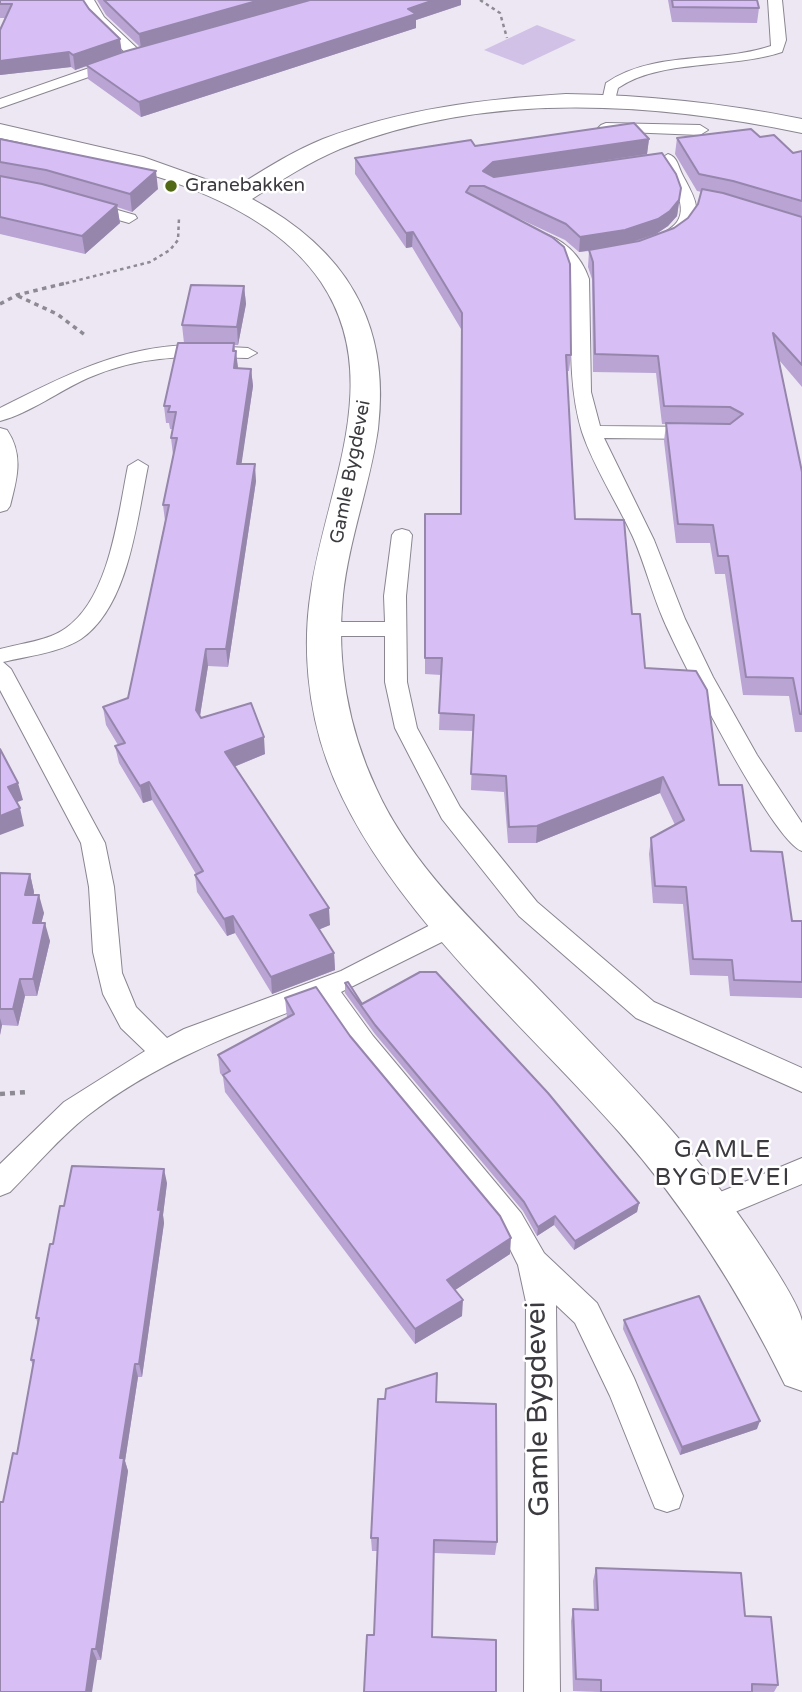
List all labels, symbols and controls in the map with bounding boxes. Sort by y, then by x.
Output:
place label: Granebakken [185,175,305,197]
marker: Granebakken [163,178,179,194]
street label: Gamle Bygdevei [326,398,376,546]
district label: GAMLE BYGDEVEI [656,1137,790,1193]
street label: Gamle Bygdevei [520,1301,558,1517]

